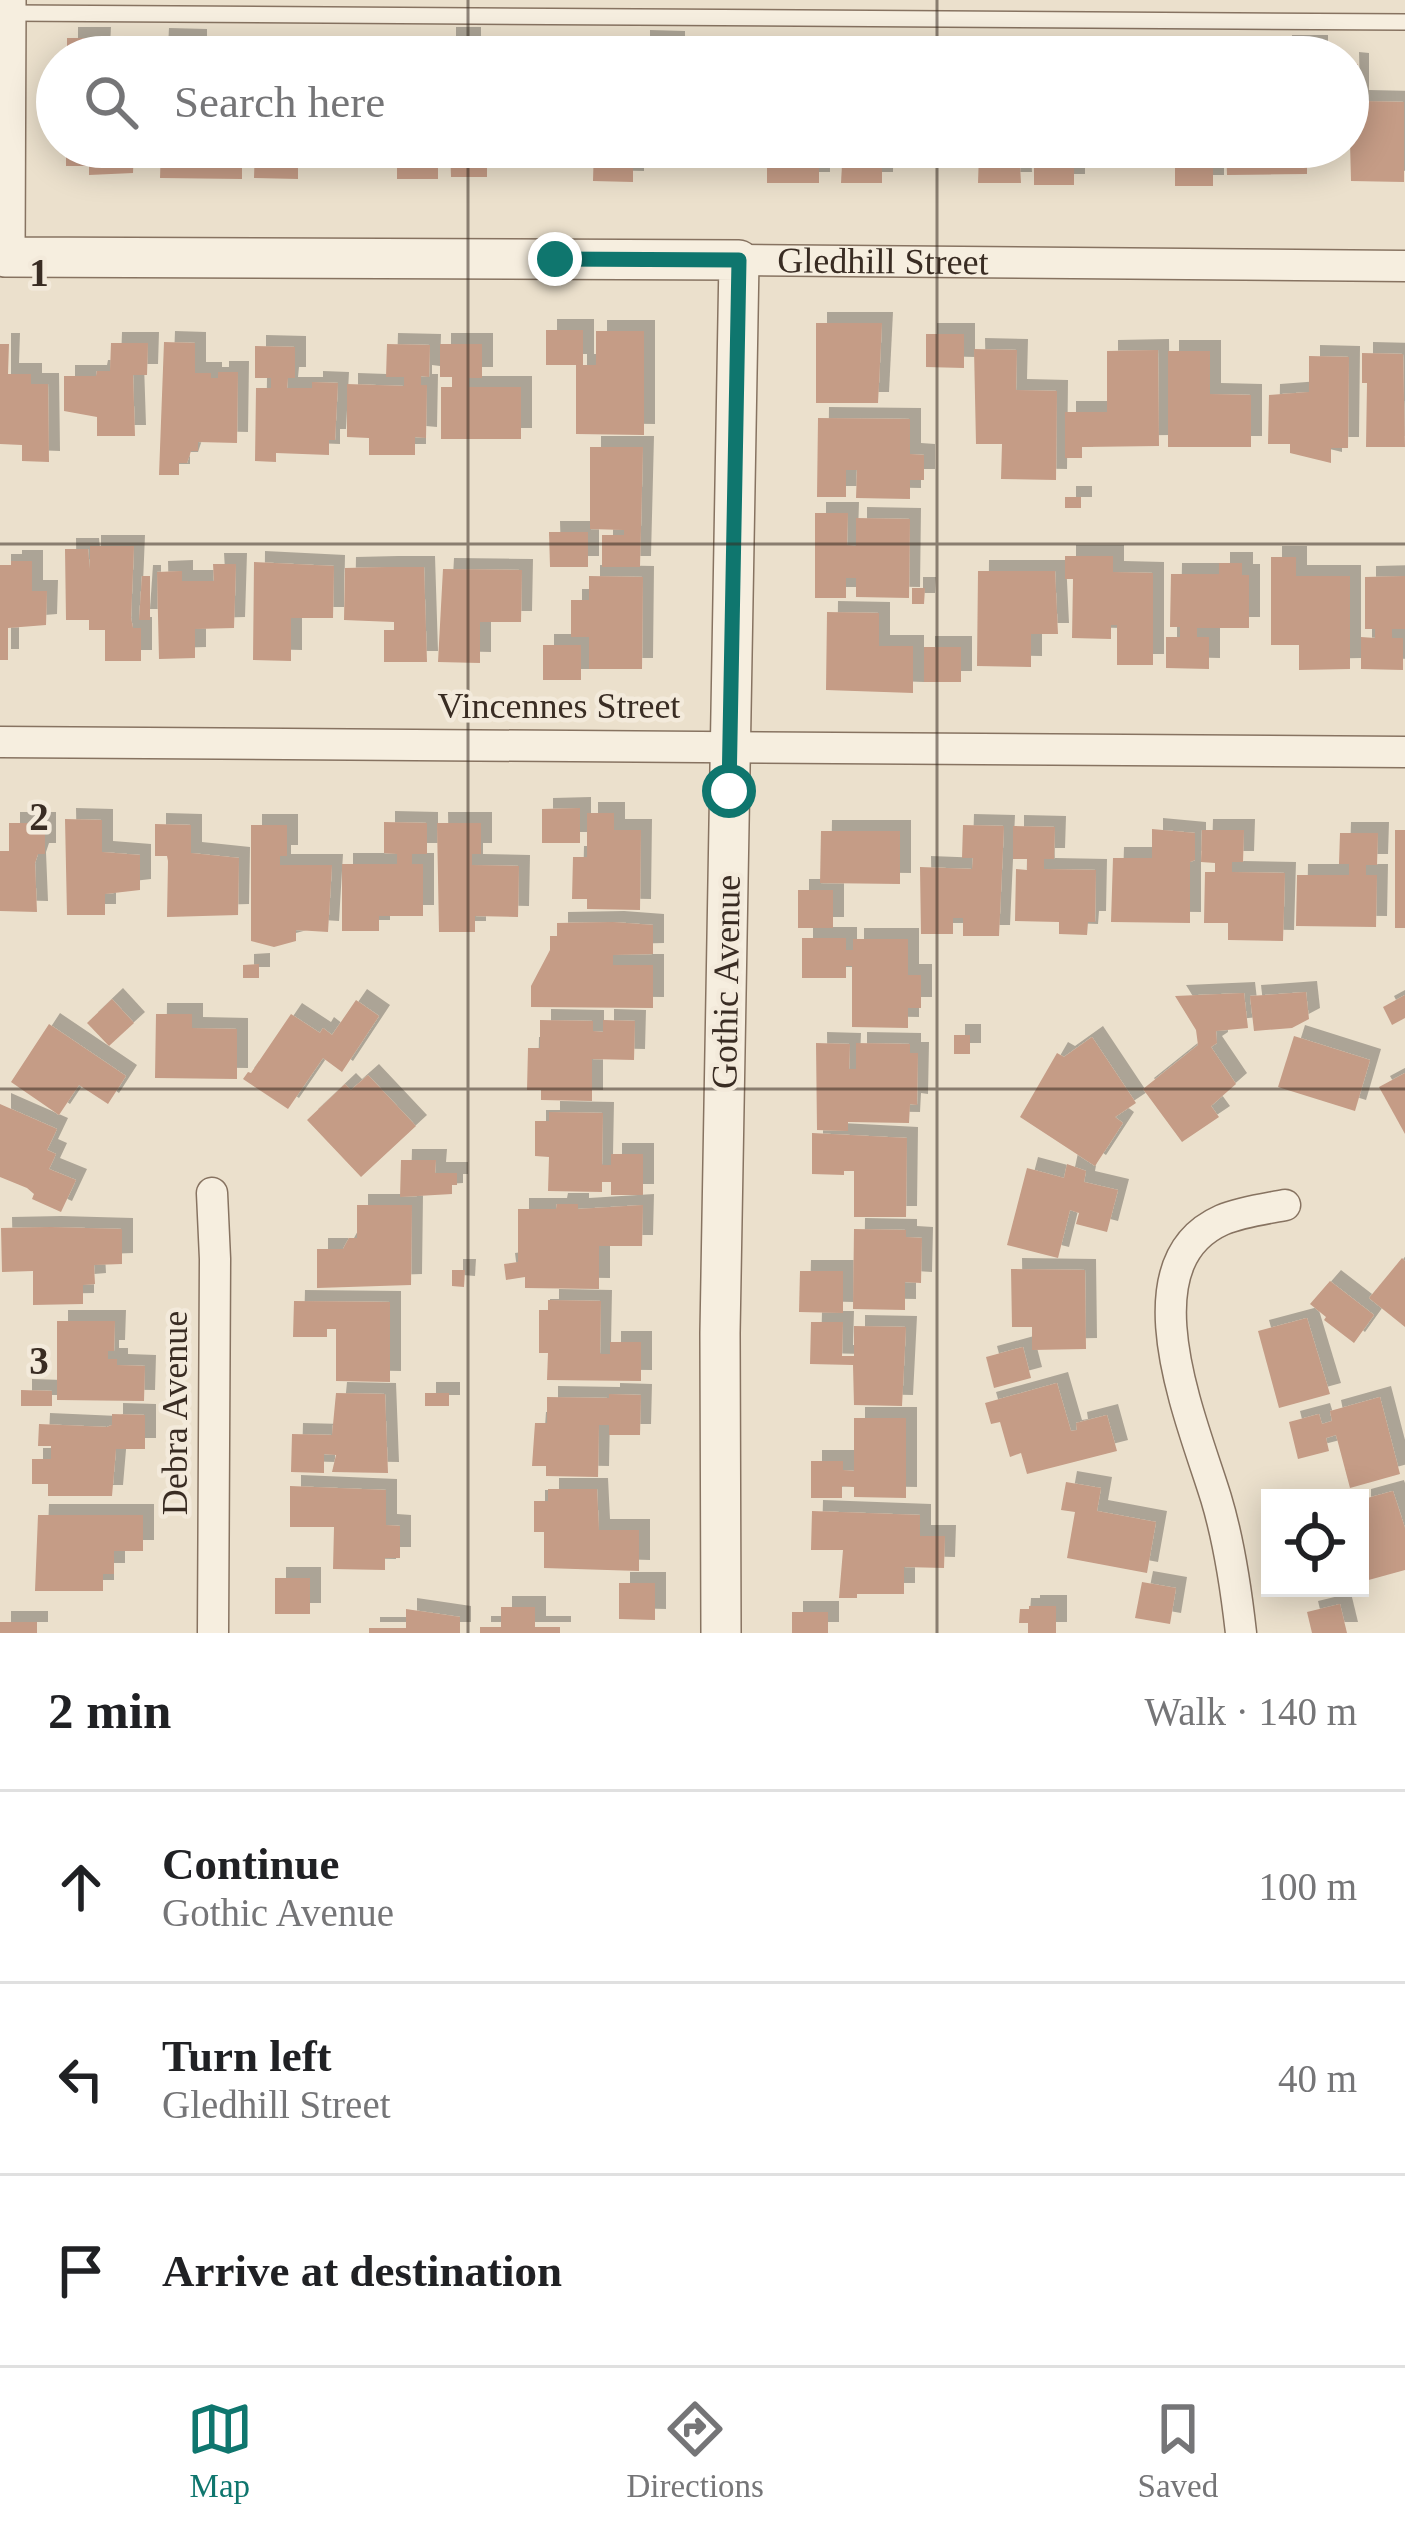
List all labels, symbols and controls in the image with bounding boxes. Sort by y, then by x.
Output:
search box [36,36,1369,168]
icon: search [78,69,144,135]
text: Search here [174,77,385,127]
route end [528,232,582,286]
street label: Gledhill Street [777,240,989,282]
text: 1 [29,251,49,294]
street label: Vincennes Street [438,686,680,726]
route start [702,764,756,818]
text: 2 [29,795,49,838]
street label: Gothic Avenue [704,875,748,1089]
street label: Debra Avenue [155,1311,195,1515]
text: 3 [29,1339,49,1382]
map controls [1261,1489,1369,1597]
button: locate [1261,1489,1369,1597]
text: 2 min [48,1683,171,1739]
text: Walk · 140 m [1145,1690,1357,1733]
text: Continue [162,1839,340,1889]
icon: ahead [48,1854,114,1920]
text: 100 m [1258,1865,1357,1908]
text: Gothic Avenue [162,1891,394,1934]
text: Turn left [162,2031,332,2081]
icon: left [48,2046,114,2112]
text: 40 m [1278,2057,1357,2100]
text: Gledhill Street [162,2083,391,2126]
icon: arrive [48,2238,114,2304]
text: Arrive at destination [162,2246,562,2296]
tab: Map [187,2396,253,2505]
tab: Directions [626,2396,764,2505]
tab: Saved [1138,2396,1218,2505]

